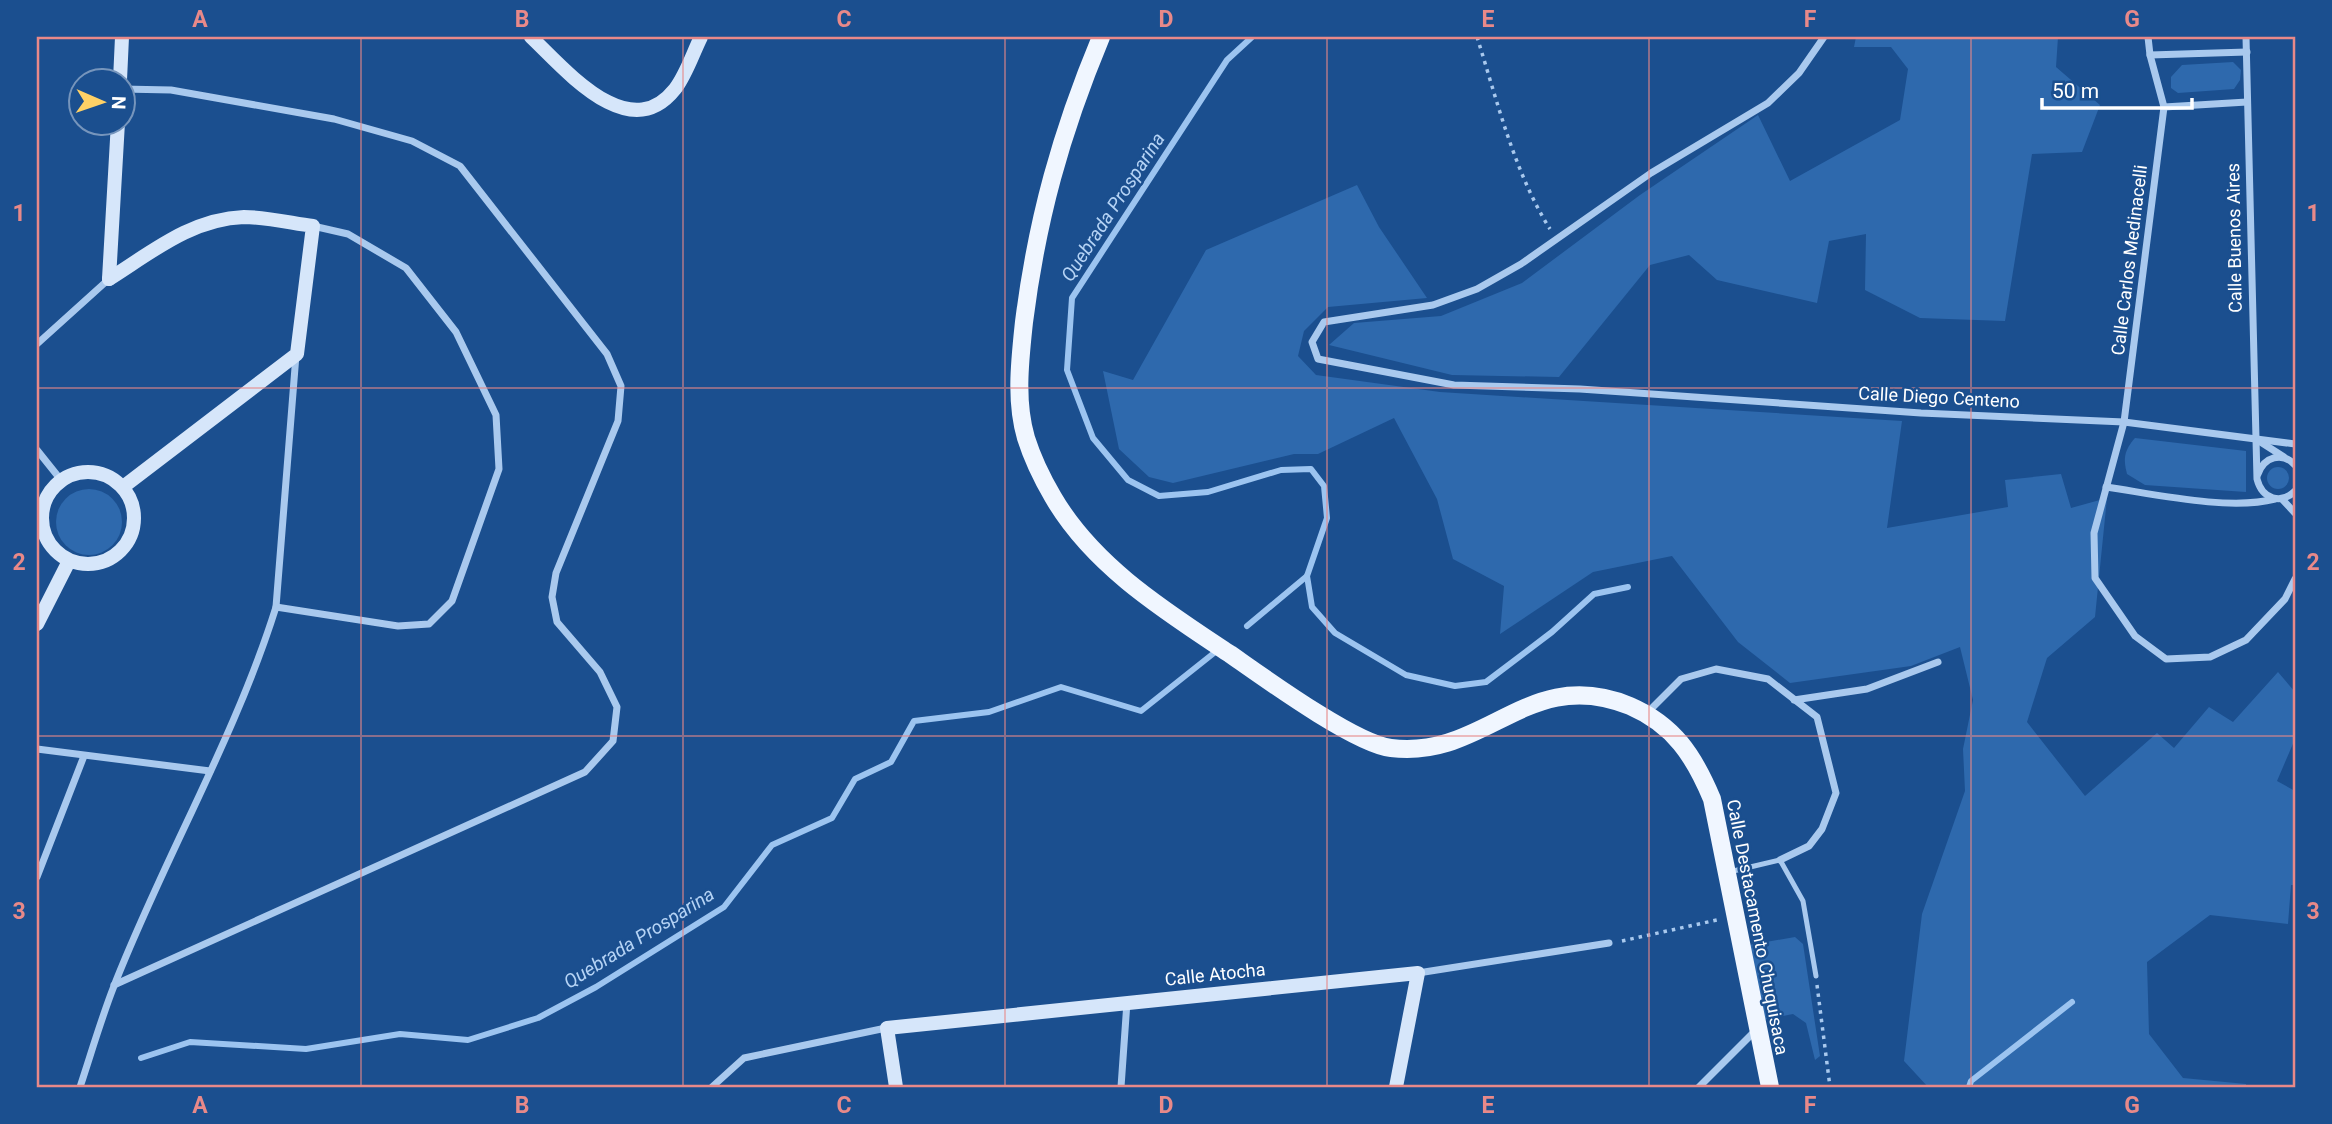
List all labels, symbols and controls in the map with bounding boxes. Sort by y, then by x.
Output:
text: A [192,6,208,33]
text: B [515,6,529,33]
text: C [836,6,852,33]
text: D [1159,6,1173,33]
text: E [1482,6,1495,33]
text: F [1804,6,1817,33]
text: G [2124,6,2140,33]
north arrow [66,66,136,136]
scale bar [2042,66,2192,110]
text: 50 m [2052,79,2099,103]
text: N [107,95,130,110]
water label: Quebrada Prosparina [1056,128,1170,286]
street label: Calle Carlos Medinacelli [2107,163,2151,357]
street label: Calle Buenos Aires [2222,163,2246,313]
text: 1 [12,200,26,227]
text: 1 [2306,200,2320,227]
street label: Calle Diego Centeno [1858,382,2020,412]
text: 2 [12,549,26,576]
text: 2 [2306,549,2320,576]
street label: Calle Destacamento Chuquisaca [1723,797,1793,1057]
water label: Quebrada Prosparina [560,882,718,994]
text: 3 [12,898,26,925]
text: 3 [2306,898,2320,925]
street label: Calle Atocha [1164,958,1266,990]
text: A [192,1092,208,1119]
text: B [515,1092,529,1119]
text: C [836,1092,852,1119]
text: D [1159,1092,1173,1119]
text: E [1482,1092,1495,1119]
text: F [1804,1092,1817,1119]
text: G [2124,1092,2140,1119]

